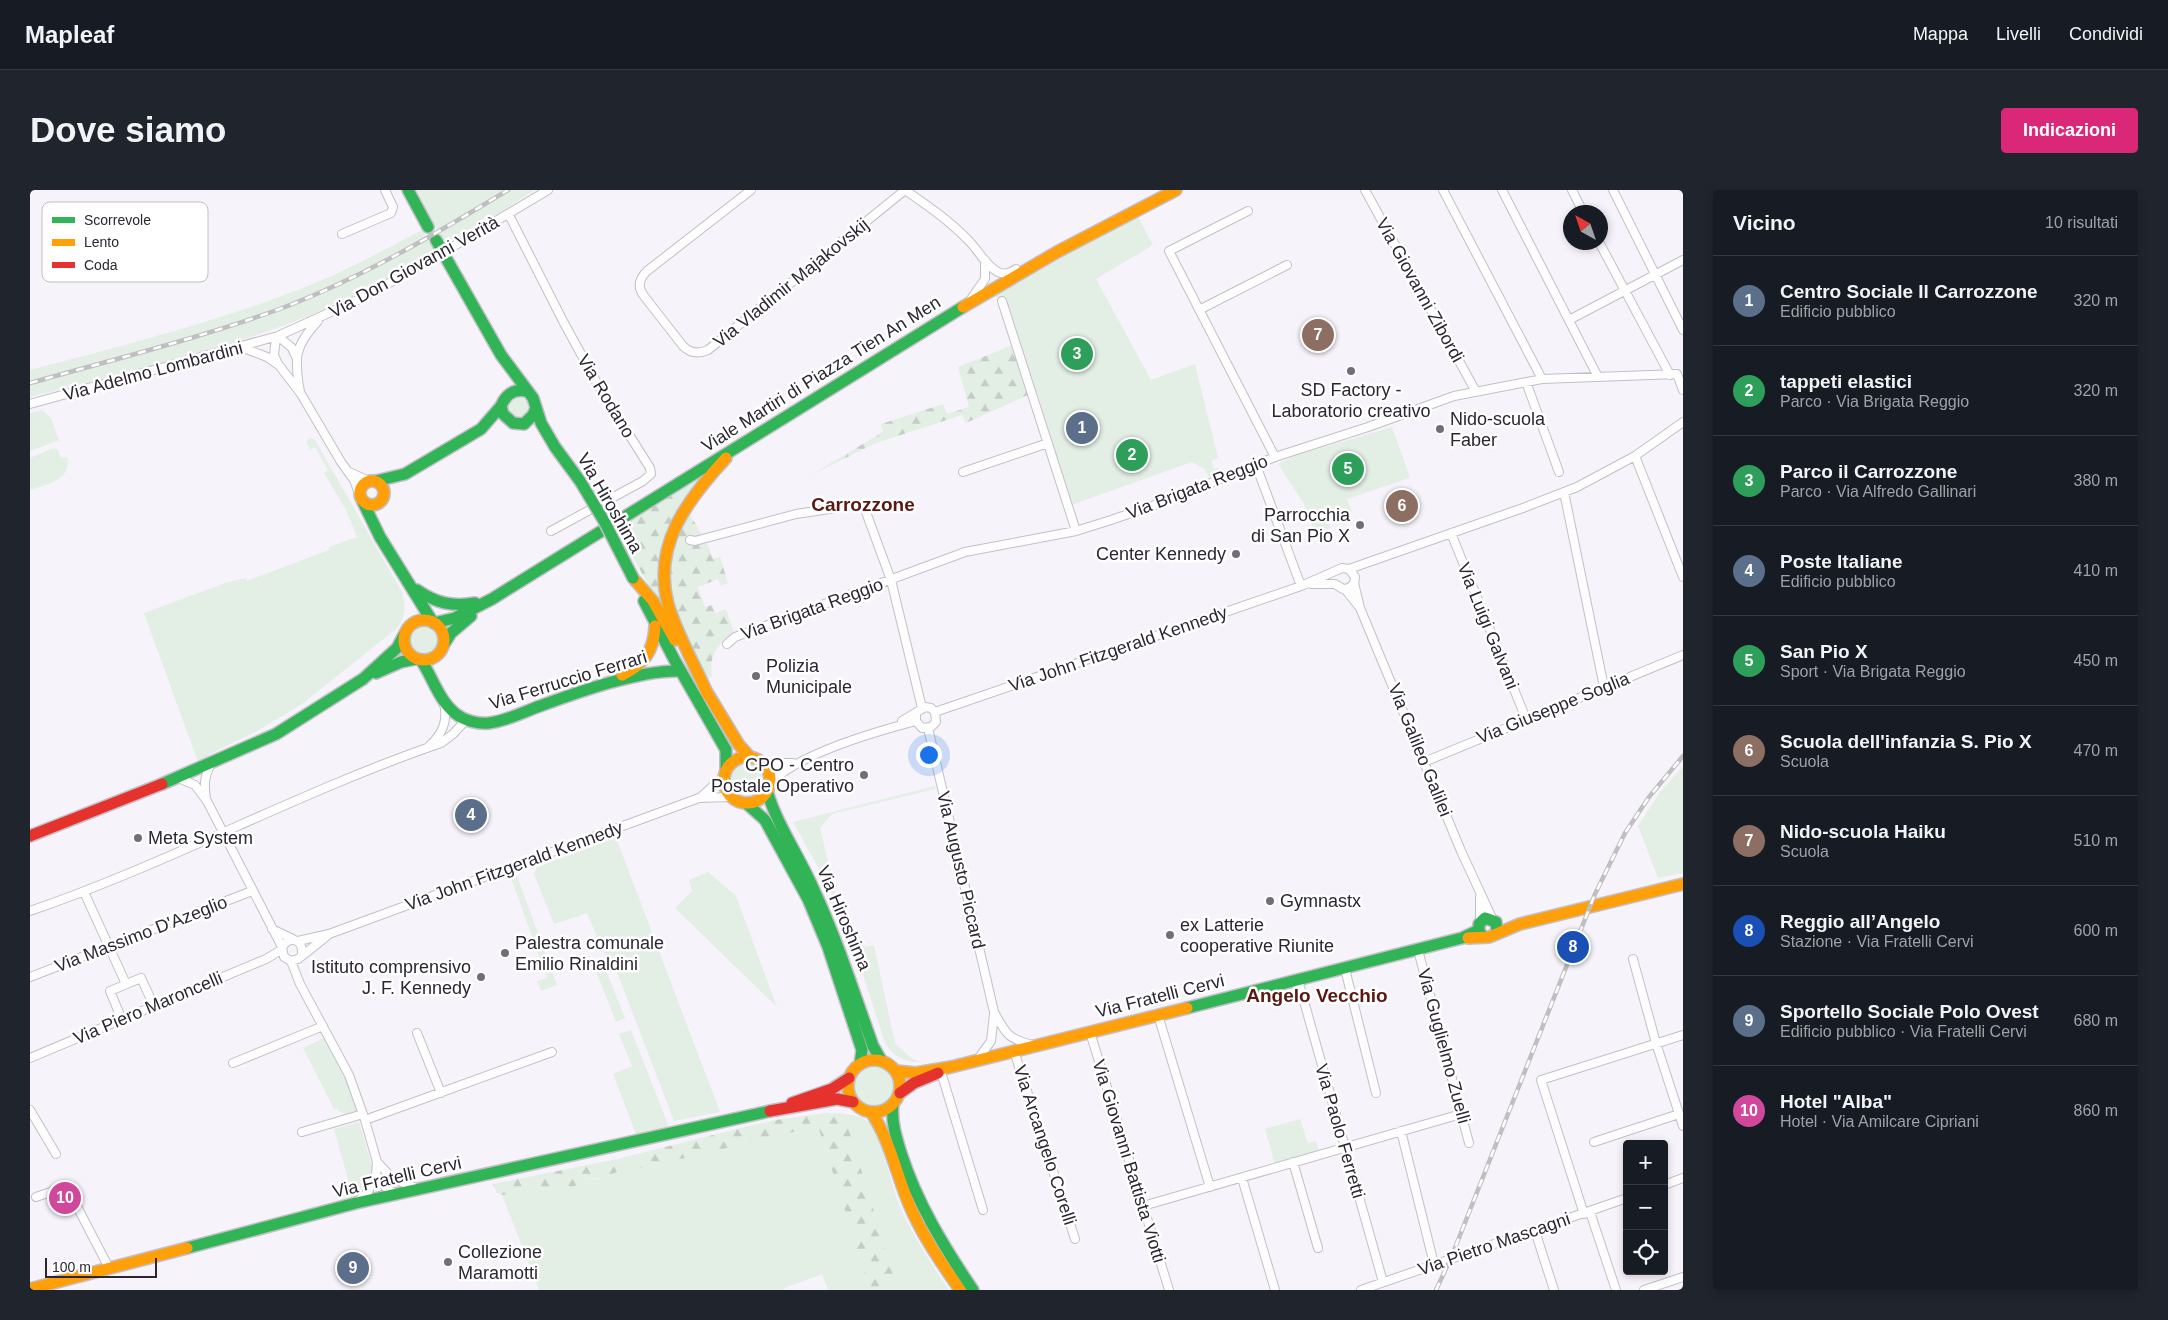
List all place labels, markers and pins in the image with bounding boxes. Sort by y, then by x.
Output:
pin: 7 [1302,316,1334,354]
pin: 3 [1061,335,1093,373]
marker: SD Factory - Laboratorio creativo [1345,365,1357,377]
place label: SD Factory - Laboratorio creativo [1271,380,1431,421]
pin: 1 [1066,409,1098,447]
place label: Nido-scuola Faber [1450,409,1546,450]
marker: Nido-scuola Faber [1434,423,1446,435]
pin: 2 [1116,436,1148,474]
pin: 5 [1332,450,1364,488]
pin: 6 [1386,487,1418,525]
place label: Parrocchia di San Pio X [1251,505,1351,546]
marker: Parrocchia di San Pio X [1354,519,1366,531]
place label: Center Kennedy [1096,544,1226,564]
marker: Center Kennedy [1230,548,1242,560]
place label: Polizia Municipale [766,656,852,697]
marker: Polizia Municipale [750,670,762,682]
place label: CPO - Centro Postale Operativo [711,755,854,796]
marker: CPO - Centro Postale Operativo [858,769,870,781]
pin: 4 [455,796,487,834]
place label: Meta System [148,828,253,848]
marker: Meta System [132,832,144,844]
place label: Gymnastx [1280,891,1361,911]
marker: Gymnastx [1264,895,1276,907]
place label: ex Latterie cooperative Riunite [1180,915,1334,956]
pin: 8 [1557,928,1589,966]
marker: ex Latterie cooperative Riunite [1164,929,1176,941]
place label: Palestra comunale Emilio Rinaldini [515,933,664,974]
marker: Palestra comunale Emilio Rinaldini [499,947,511,959]
place label: Istituto comprensivo J. F. Kennedy [311,957,471,998]
marker: Istituto comprensivo J. F. Kennedy [475,971,487,983]
pin: 10 [49,1179,81,1217]
place label: Collezione Maramotti [458,1242,542,1283]
pin: 9 [337,1249,369,1287]
marker: Collezione Maramotti [442,1256,454,1268]

